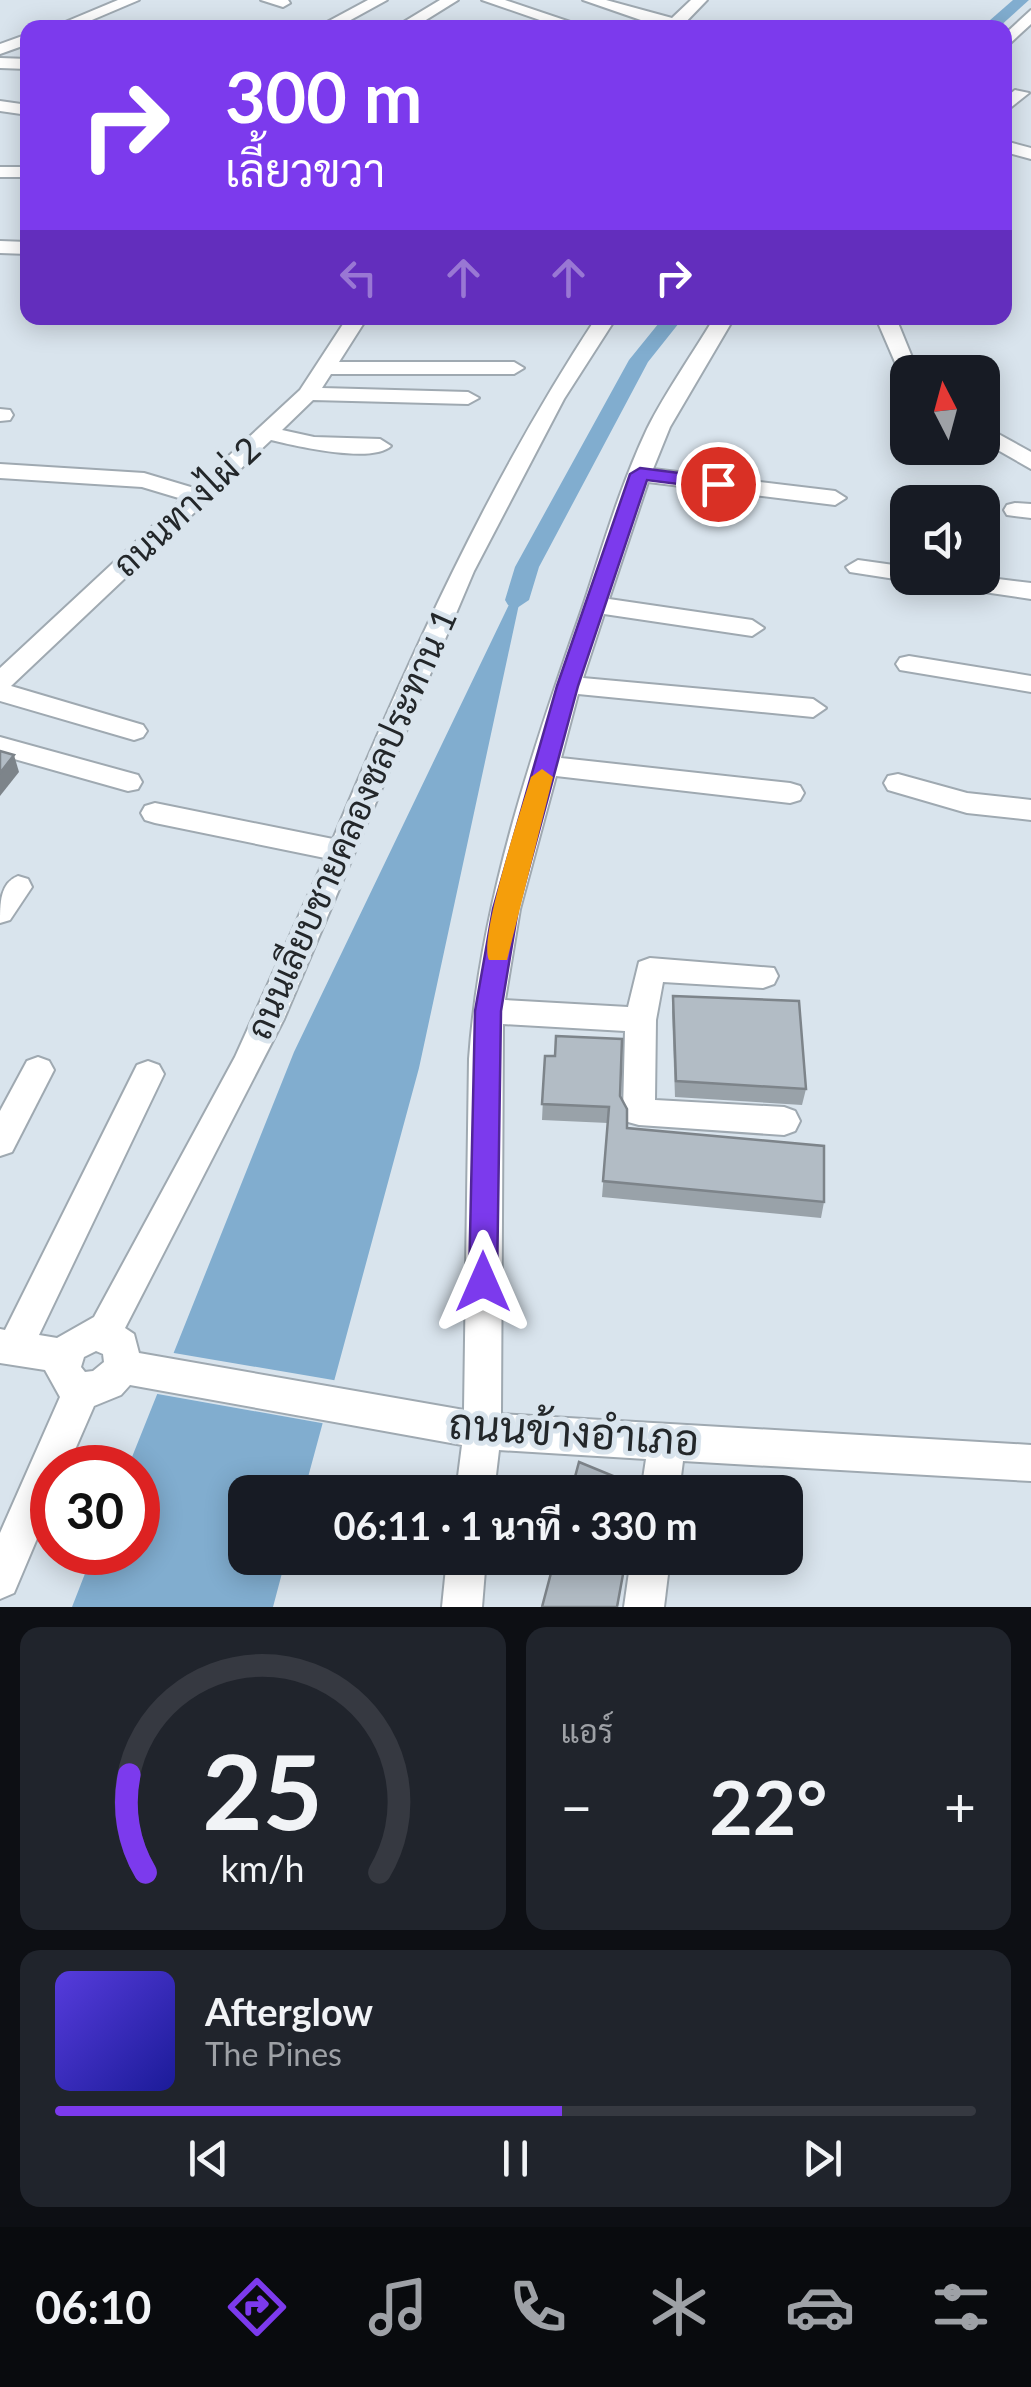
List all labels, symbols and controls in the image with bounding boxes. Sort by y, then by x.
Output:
text: 300 m [225,54,422,138]
icon: right [60,60,190,190]
text: เลี้ยวขวา [225,143,385,197]
icon: left [331,250,386,305]
icon: ahead [436,250,491,305]
icon: ahead [541,250,596,305]
icon: right [646,250,701,305]
north arrow [890,355,1000,465]
map controls [890,355,1000,595]
street label: ถนนทางไผ่ 2 [103,427,268,584]
pin [676,442,761,527]
icon: arrive [691,457,746,512]
button: sound [890,485,1000,595]
street label: ถนนเลียบชายคลองชลประทาน 1 [236,602,464,1045]
position arrow [431,1230,535,1334]
street label: ถนนข้างอำเภอ [447,1397,701,1465]
speed limit sign: 30 [30,1445,160,1575]
text: 06:11 · 1 นาที · 330 m [333,1502,698,1548]
text: แอร์ [561,1711,613,1750]
text: 25 [202,1727,323,1852]
text: 22° [709,1761,827,1851]
text: − [561,1773,592,1839]
text: + [944,1773,976,1839]
text: km/h [221,1847,305,1890]
text: Afterglow [205,1988,373,2034]
text: The Pines [205,2034,342,2073]
icon: previous [181,2131,236,2186]
icon: pause [488,2131,543,2186]
icon: next [795,2131,850,2186]
icon: directions [222,2272,292,2342]
icon: music [363,2272,433,2342]
icon: phone [503,2272,573,2342]
icon: climate [644,2272,714,2342]
icon: car [785,2272,855,2342]
icon: filters [926,2272,996,2342]
text: 06:10 [35,2280,151,2334]

